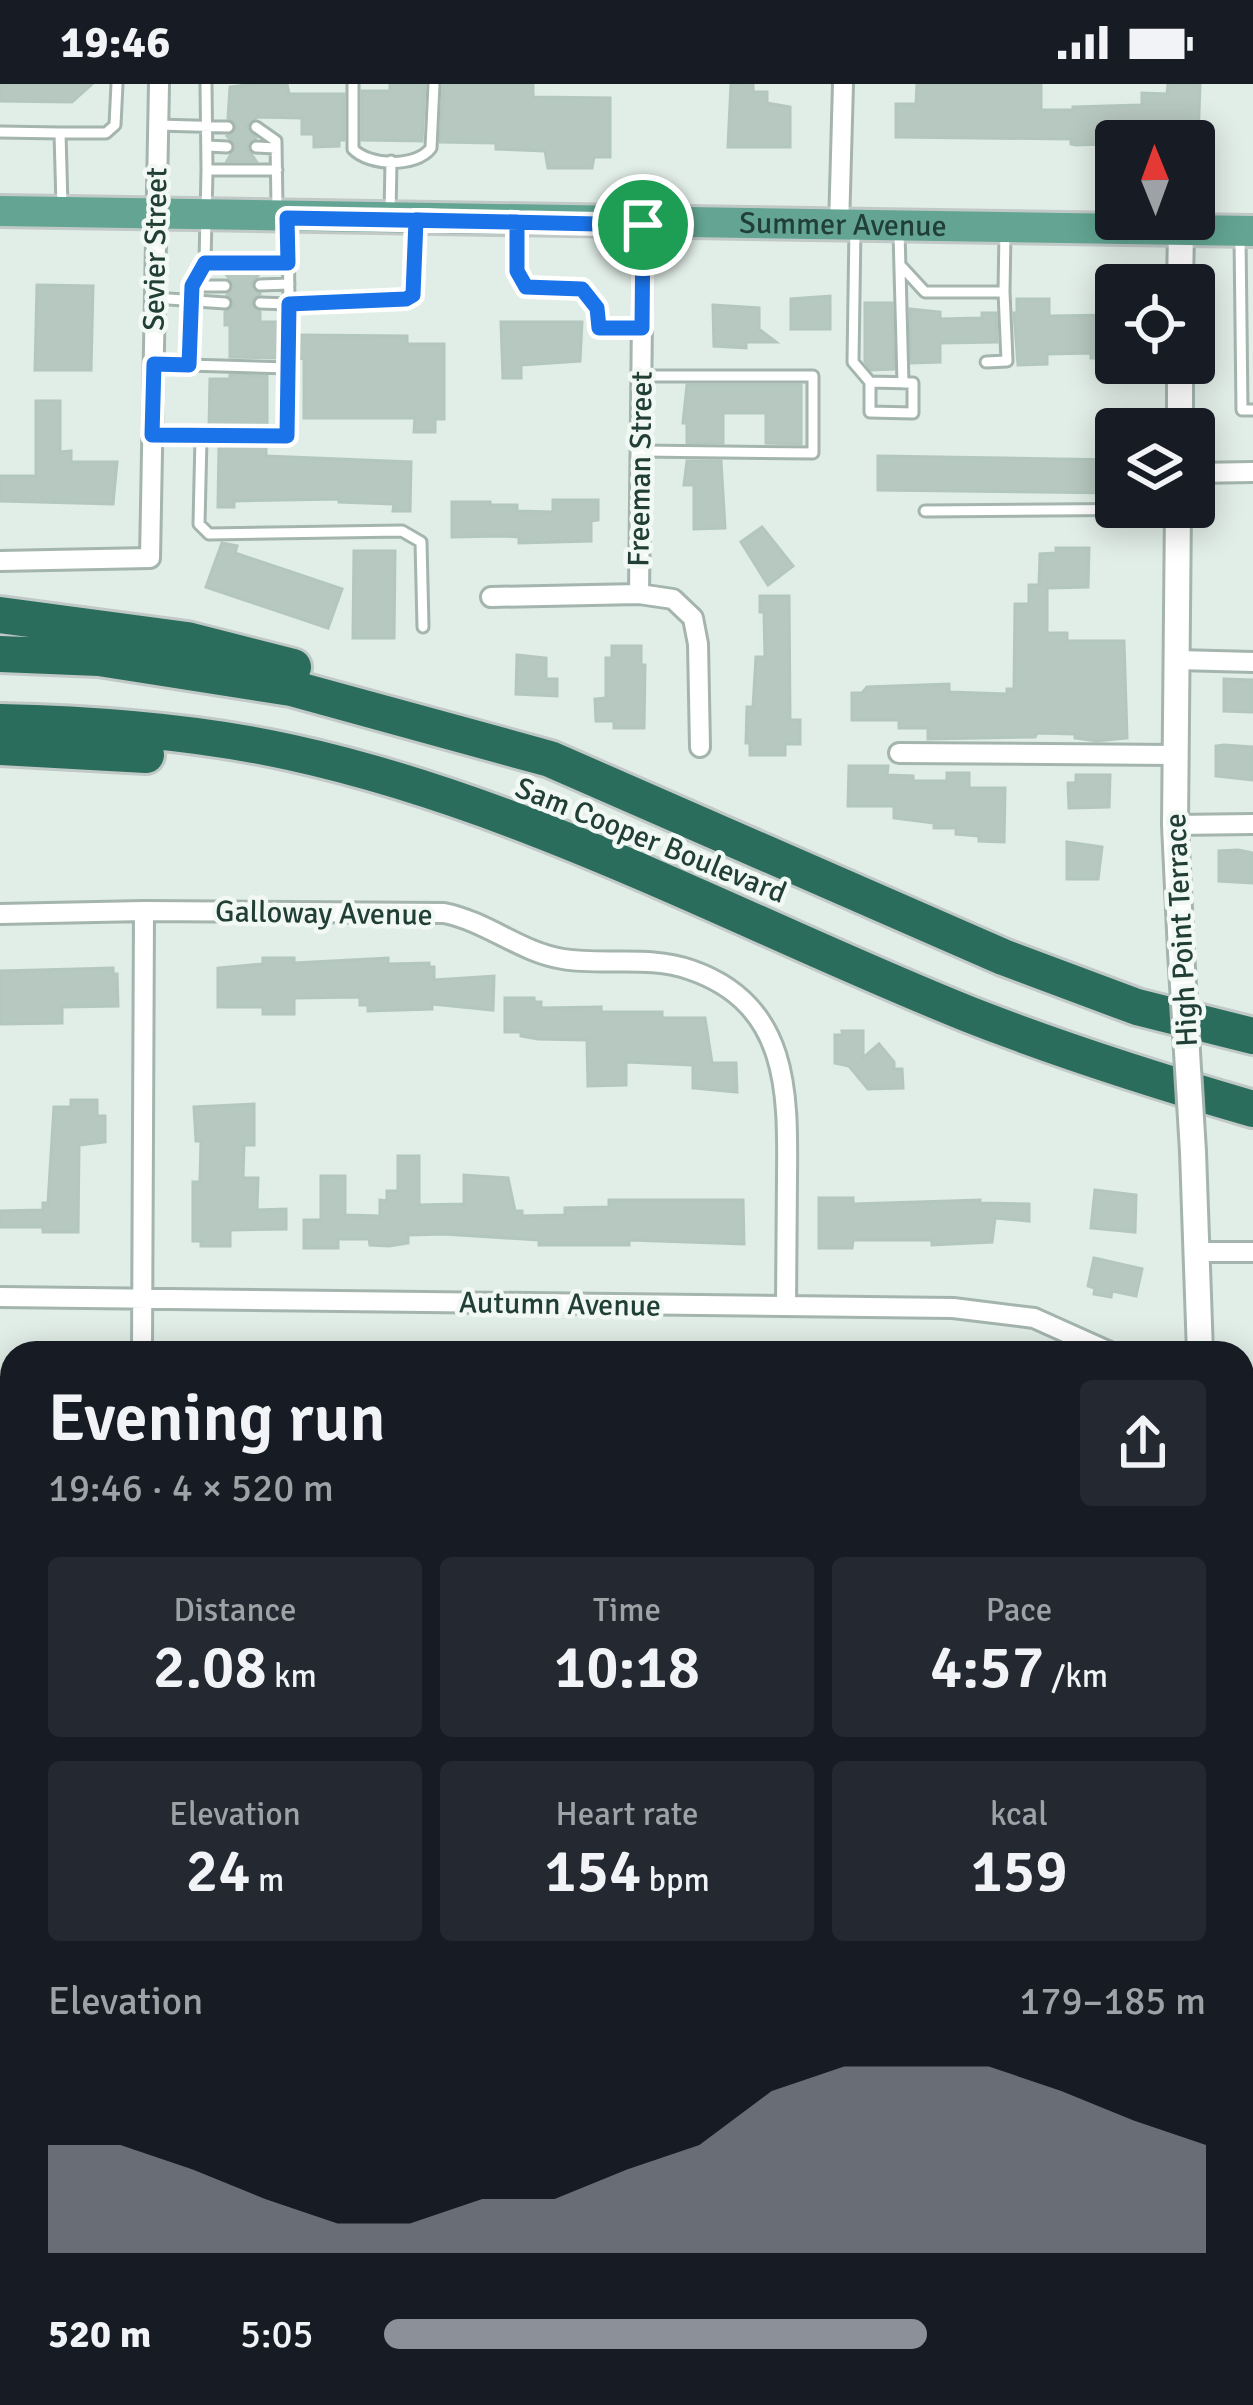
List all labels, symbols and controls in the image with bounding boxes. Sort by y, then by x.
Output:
text: 19:46 [60,15,170,70]
north arrow [1095,120,1215,240]
map controls [1095,120,1215,528]
street label: Sevier Street [136,167,175,331]
pin [592,174,694,276]
icon: arrive [610,192,676,258]
street label: Summer Avenue [739,205,947,245]
button: locate [1095,264,1215,384]
street label: Freeman Street [620,371,661,567]
button: layers [1095,408,1215,528]
street label: Sam Cooper Boulevard [510,769,792,912]
street label: High Point Terrace [1157,812,1206,1048]
street label: Galloway Avenue [215,893,433,934]
street label: Autumn Avenue [459,1284,661,1325]
text: Evening run [48,1378,386,1459]
button: share [1080,1380,1206,1506]
text: 19:46 · 4 × 520 m [48,1464,334,1512]
text: Distance [174,1590,296,1631]
text: Time [593,1590,661,1631]
text: Pace [986,1590,1052,1631]
text: 2.08 [153,1631,267,1705]
text: 10:18 [554,1631,700,1705]
text: 4:57 [930,1631,1044,1705]
text: km [267,1656,317,1697]
text: /km [1044,1656,1108,1697]
text: Elevation [169,1794,301,1835]
text: Heart rate [555,1794,699,1835]
text: kcal [990,1794,1048,1835]
text: 24 [186,1835,251,1909]
text: 154 [544,1835,641,1909]
text: 159 [970,1835,1068,1909]
text: m [251,1860,284,1901]
text: bpm [641,1860,710,1901]
text: Elevation [48,1977,203,2025]
text: 179–185 m [1019,1977,1206,2025]
text: 520 m [48,2310,151,2358]
text: 5:05 [240,2310,314,2358]

